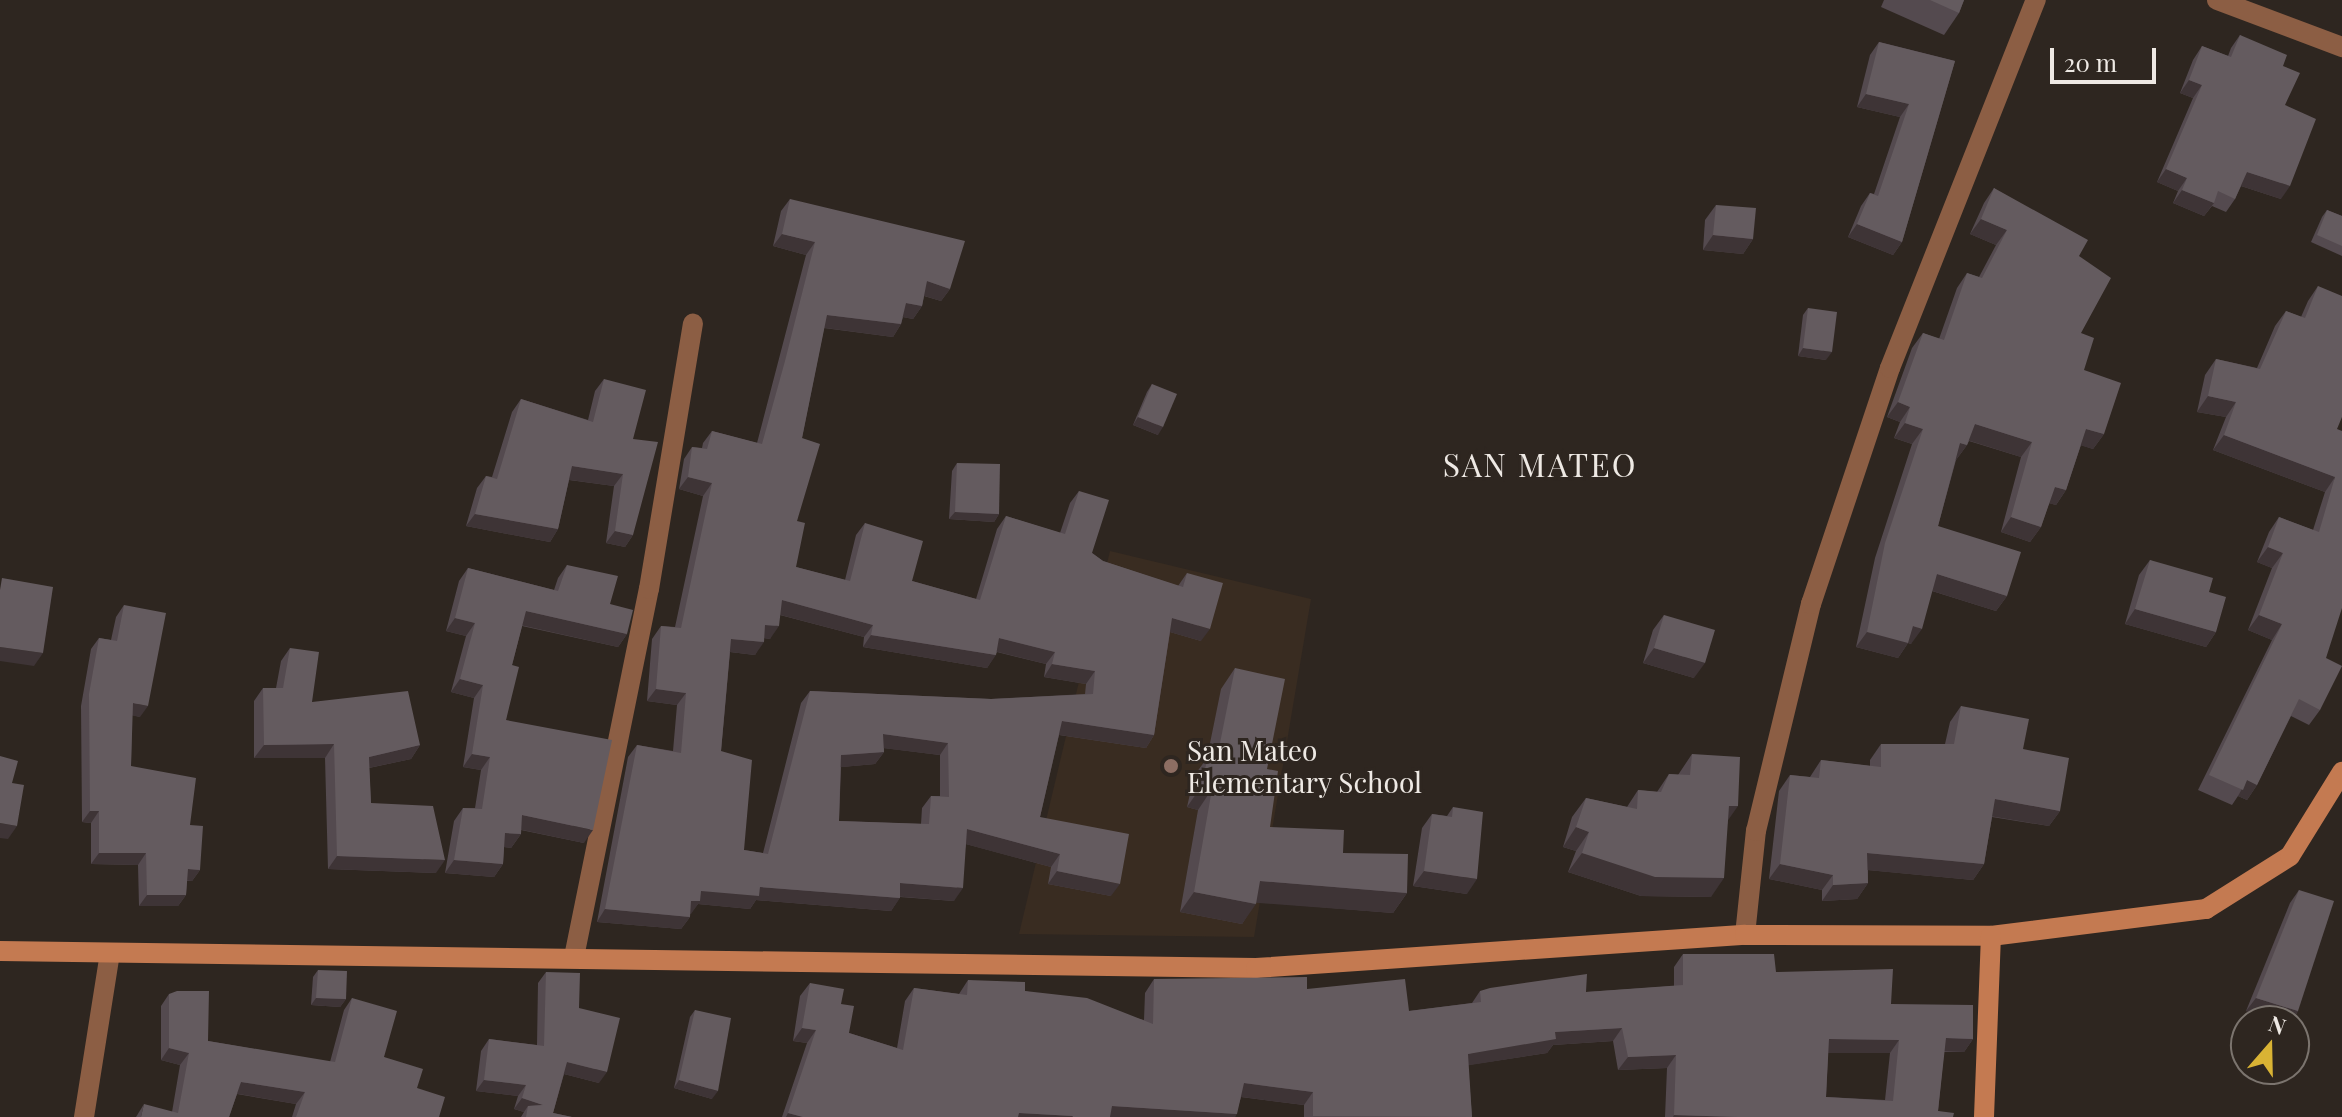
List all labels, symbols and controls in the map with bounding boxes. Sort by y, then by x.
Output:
scale bar [2054,32,2160,82]
text: 20 m [2064,46,2117,78]
district label: SAN MATEO [1443,445,1637,483]
place label: San Mateo Elementary School [1187,733,1423,799]
marker: San Mateo Elementary School [1162,757,1180,775]
north arrow [2230,1005,2310,1085]
text: N [2265,1008,2290,1041]

